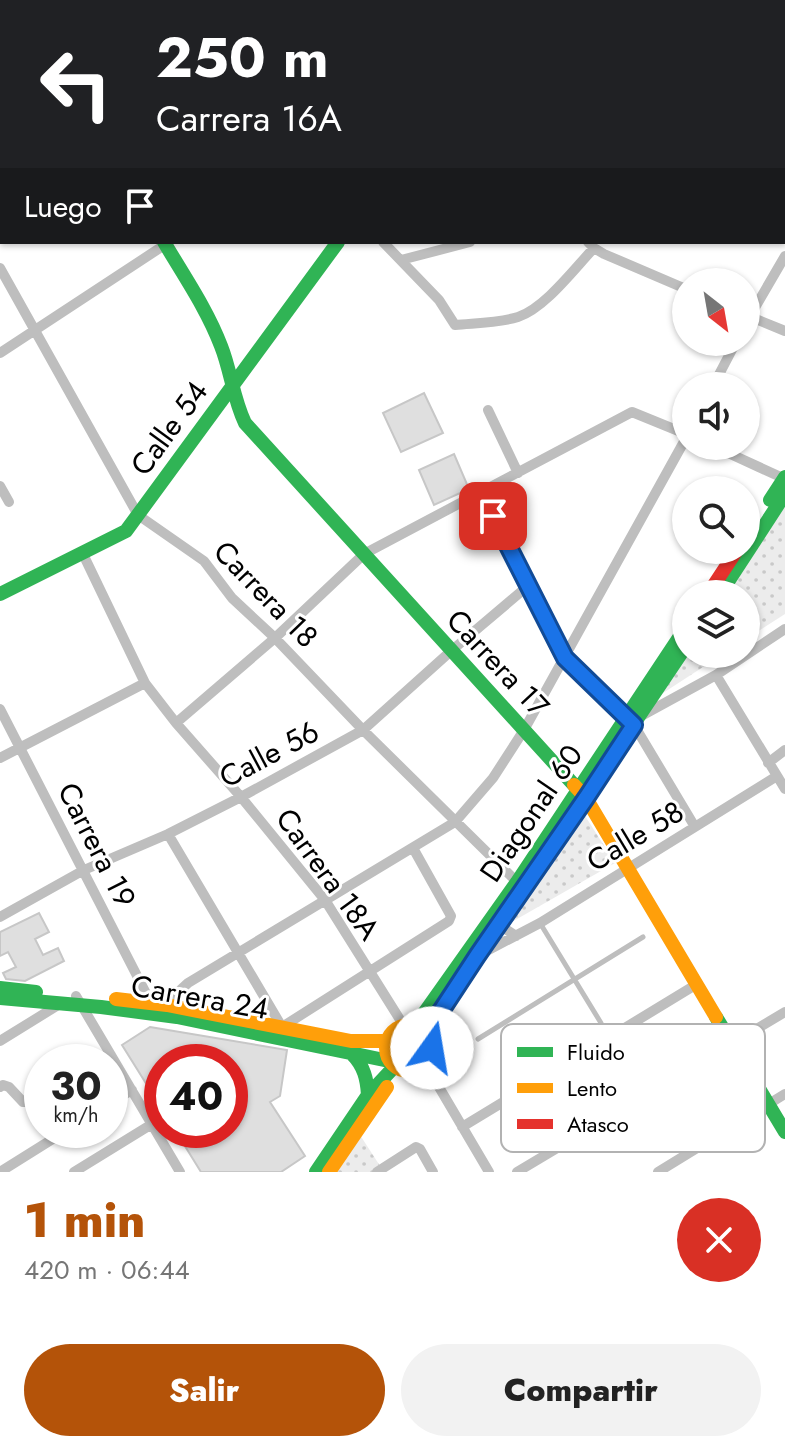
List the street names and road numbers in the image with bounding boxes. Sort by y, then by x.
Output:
street label: Calle 54 [120,372,218,484]
street label: Carrera 18 [204,531,328,657]
street label: Carrera 17 [437,600,559,727]
street label: Calle 56 [211,710,327,798]
street label: Diagonal 60 [469,736,593,890]
street label: Carrera 19 [47,775,147,915]
street label: Calle 58 [578,790,692,882]
street label: Carrera 18A [265,799,391,949]
street label: Carrera 24 [128,964,272,1030]

